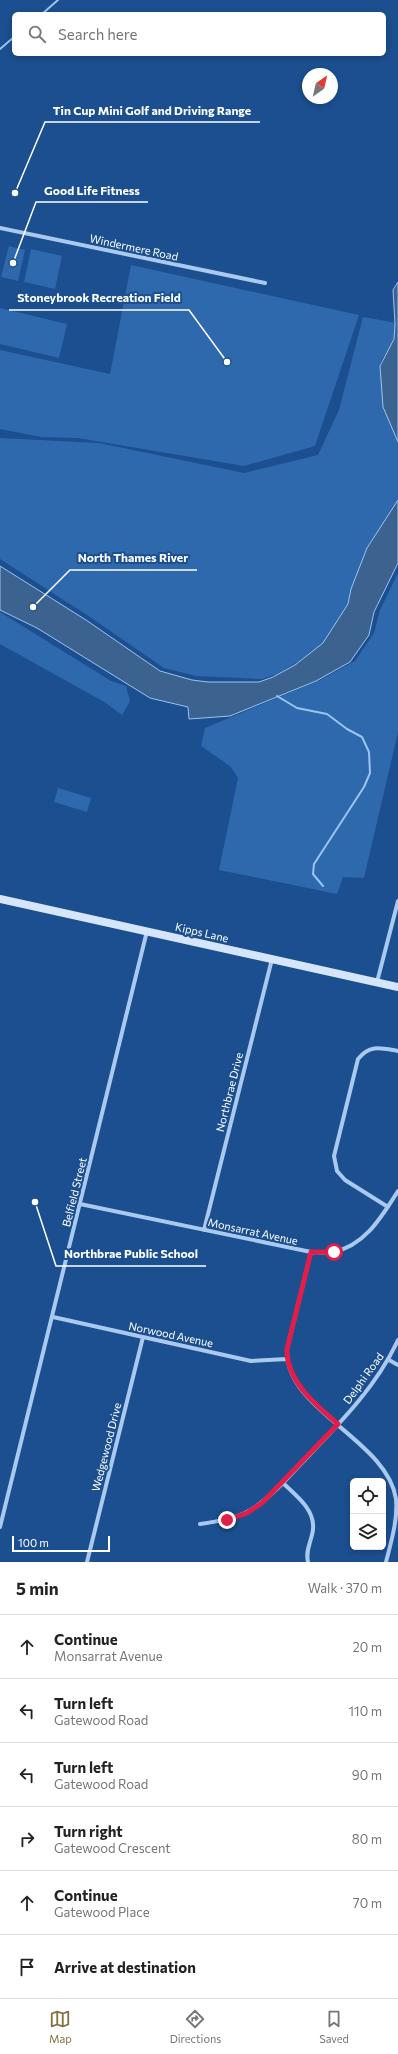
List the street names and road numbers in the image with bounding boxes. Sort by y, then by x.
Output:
street label: Windermere Road [89,231,179,263]
street label: Kipps Lane [174,920,230,944]
street label: Northbrae Drive [213,1051,245,1133]
street label: Belfield Street [59,1156,89,1228]
street label: Monsarrat Avenue [207,1215,299,1247]
street label: Norwood Avenue [128,1319,215,1349]
street label: Delphi Road [340,1350,386,1406]
street label: Wedgewood Drive [89,1401,123,1493]

